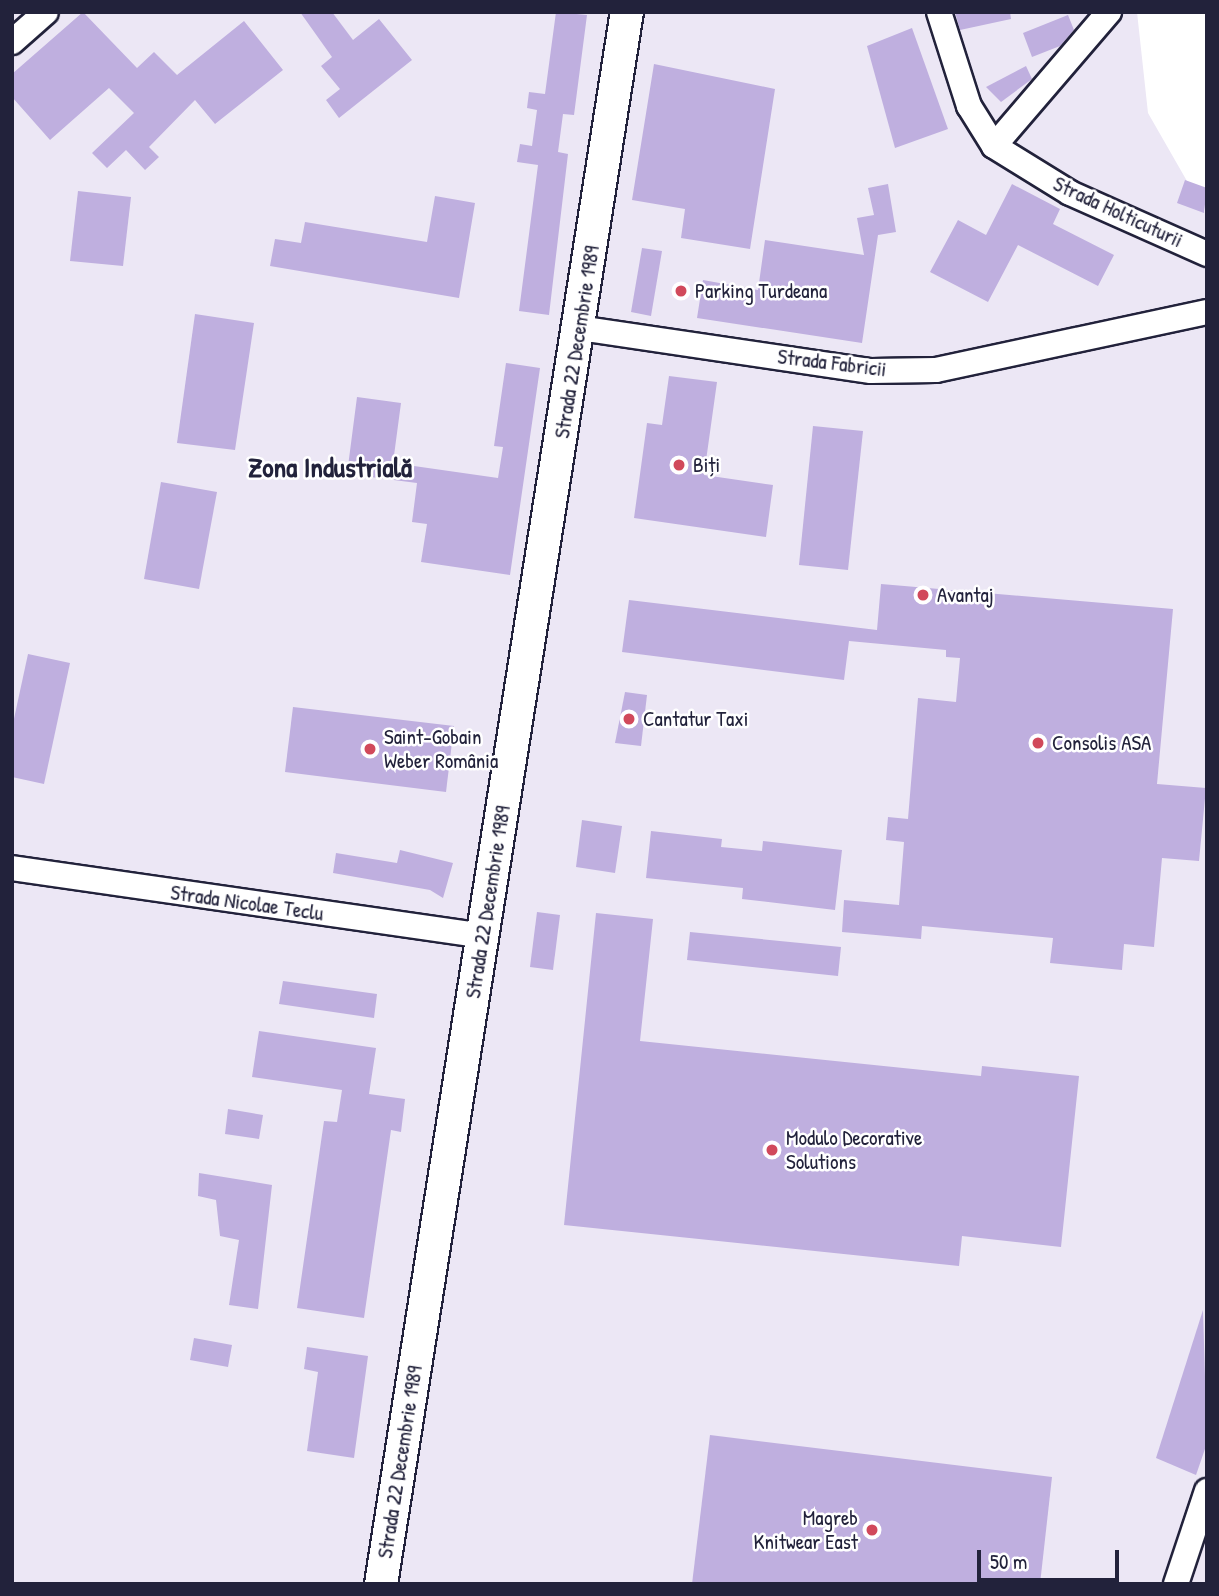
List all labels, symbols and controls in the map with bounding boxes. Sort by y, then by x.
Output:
street label: Strada Holticuturii [1049,171,1187,253]
street label: Strada 22 Decembrie 1989 [549,244,605,440]
place label: Parking Turdeana [695,278,827,304]
marker: Parking Turdeana [673,283,689,299]
street label: Strada Fabricii [776,344,888,382]
district label: Zona Industrială [248,450,412,484]
place label: Biți [693,452,720,478]
marker: Biți [671,457,687,473]
place label: Avantaj [937,582,994,608]
marker: Avantaj [915,587,931,603]
place label: Cantatur Taxi [643,706,748,732]
marker: Cantatur Taxi [621,711,637,727]
place label: Saint-Gobain Weber România [384,724,498,774]
place label: Consolis ASA [1052,730,1151,756]
marker: Consolis ASA [1030,735,1046,751]
marker: Saint-Gobain Weber România [362,741,378,757]
street label: Strada 22 Decembrie 1989 [460,804,516,1000]
street label: Strada Nicolae Teclu [169,880,325,926]
place label: Modulo Decorative Solutions [786,1125,922,1175]
marker: Modulo Decorative Solutions [764,1142,780,1158]
street label: Strada 22 Decembrie 1989 [372,1364,428,1560]
place label: Magreb Knitwear East [754,1505,858,1555]
marker: Magreb Knitwear East [864,1522,880,1538]
scale bar [981,1536,1123,1580]
text: 50 m [990,1547,1027,1576]

